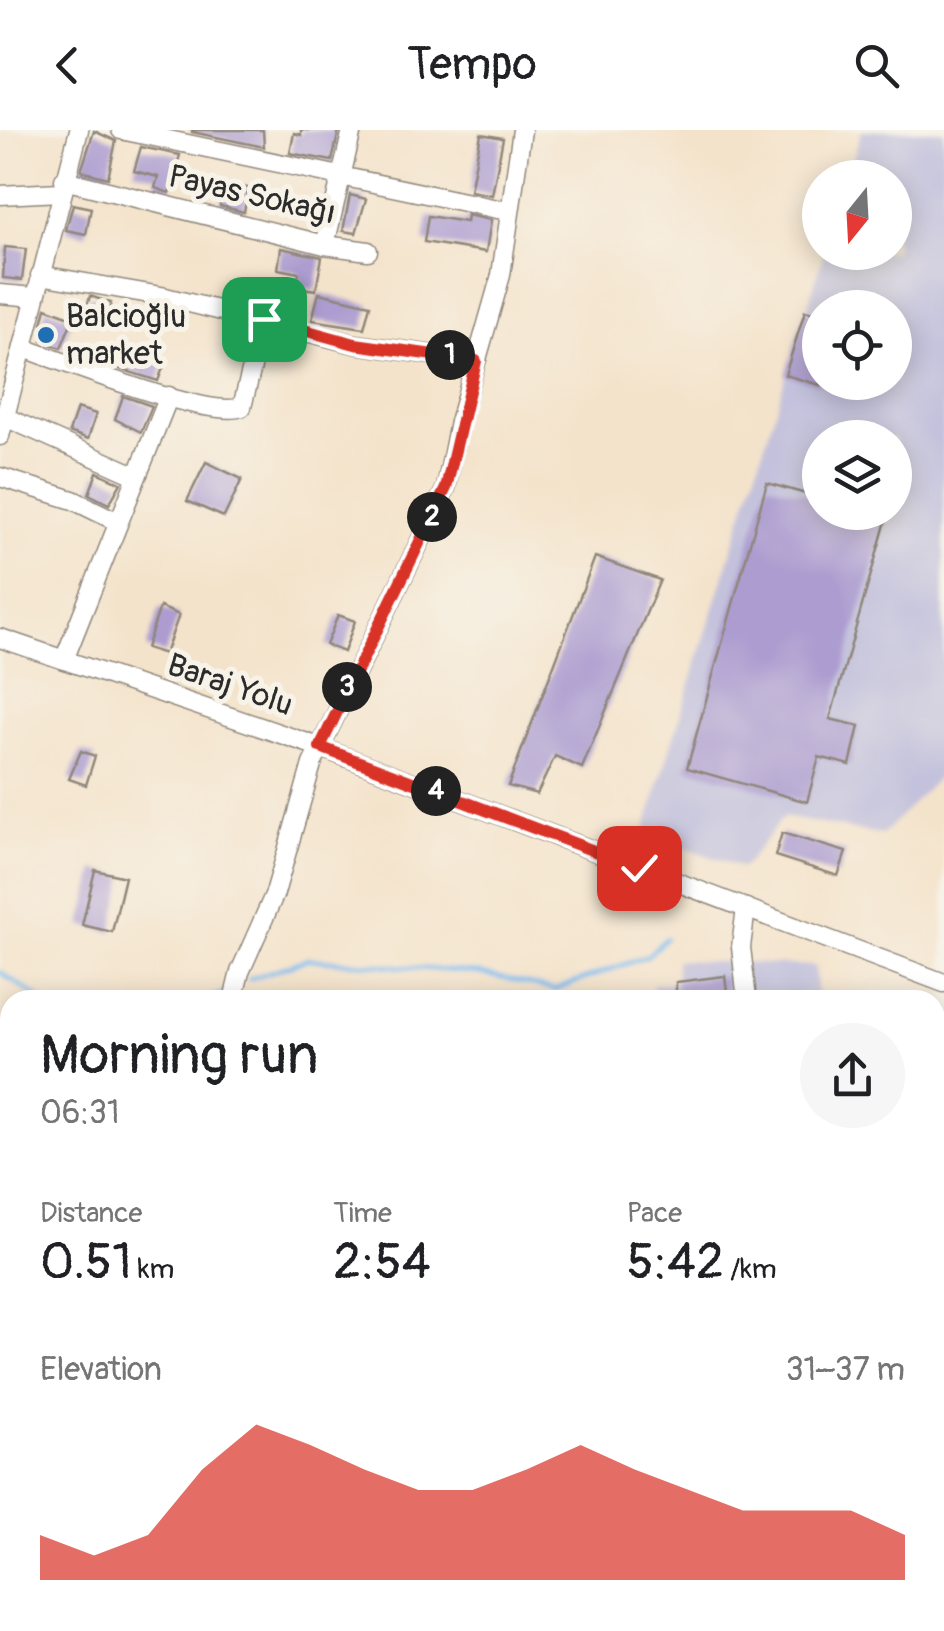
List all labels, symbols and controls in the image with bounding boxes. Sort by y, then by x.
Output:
text: Tempo [407,37,537,93]
icon: back [40,38,95,93]
icon: search [849,38,904,93]
street label: Payas Sokağı [164,156,340,234]
north arrow [802,160,912,270]
map controls [802,160,912,530]
pin [222,277,307,362]
button: locate [802,290,912,400]
icon: arrive [237,292,292,347]
place label: Balcioğlu market [66,297,186,374]
marker: Balcioğlu market [35,324,57,346]
pin: 1 [425,330,475,380]
text: 1 [445,337,455,372]
button: layers [802,420,912,530]
pin: 2 [407,492,457,542]
text: 2 [424,499,440,534]
street label: Baraj Yolu [162,645,298,725]
pin: 3 [322,662,372,712]
text: 3 [339,669,355,704]
pin: 4 [411,766,461,816]
text: 4 [428,773,444,808]
pin [597,826,682,911]
icon: check [612,841,667,896]
text: Morning run [40,1021,318,1090]
button: share [800,1023,905,1128]
text: 06:31 [40,1093,119,1133]
text: Distance [40,1196,142,1231]
text: Time [333,1196,392,1231]
text: Pace [627,1196,682,1231]
text: 0.51 [40,1231,132,1294]
text: 2:54 [333,1231,431,1294]
text: 5:42 [627,1231,724,1294]
text: km [132,1252,174,1287]
text: /km [724,1252,777,1287]
text: Elevation [40,1350,162,1390]
text: 31–37 m [786,1350,905,1390]

